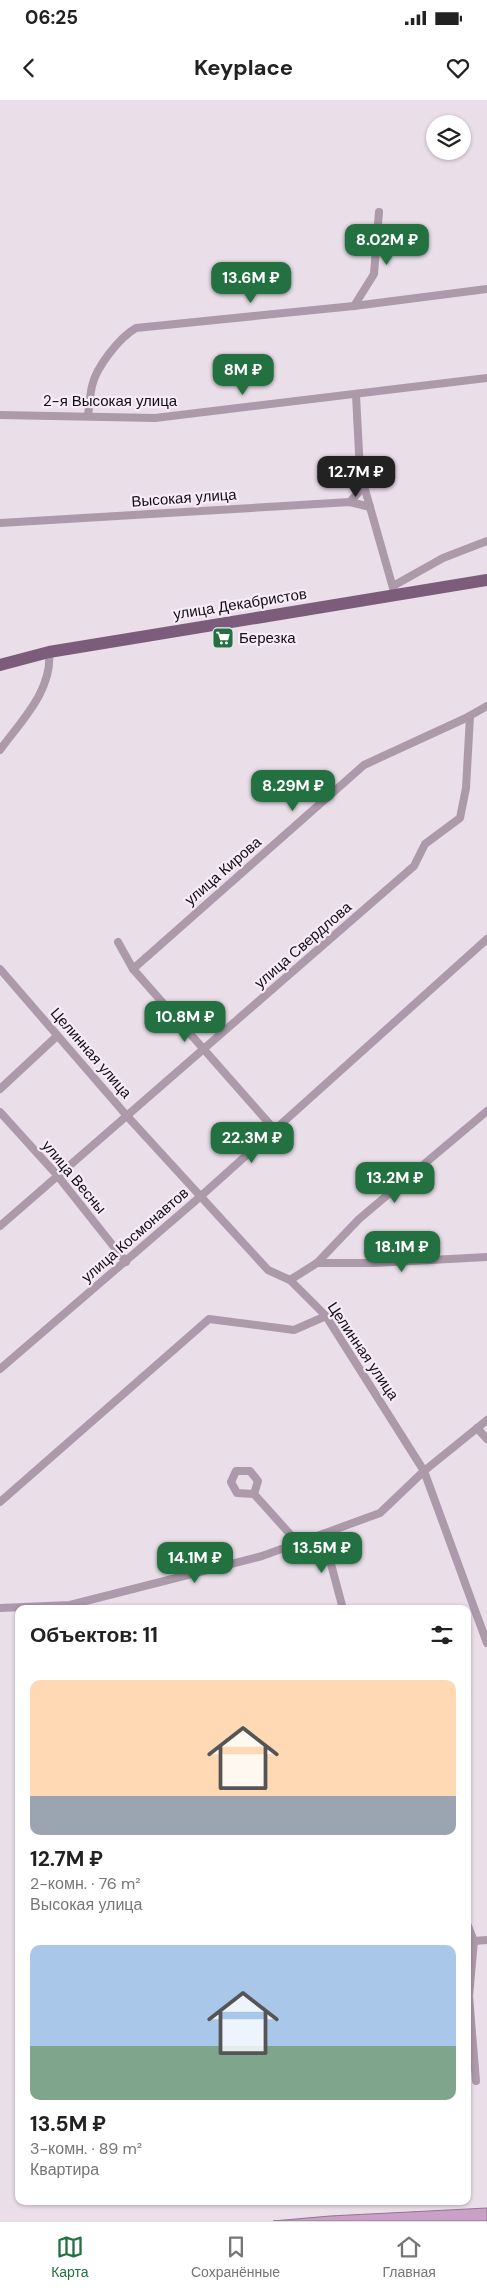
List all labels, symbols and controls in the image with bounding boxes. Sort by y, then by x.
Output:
text: 06:25 [25,5,78,30]
text: Keyplace [194,53,293,82]
icon: back [15,54,43,82]
icon: heart [444,54,472,82]
map controls [426,115,471,160]
button: layers [426,115,471,160]
pin: 8.02M ₽ [341,224,433,266]
text: 8.02M ₽ [356,229,418,250]
pin: 13.6M ₽ [205,262,297,304]
text: 13.6M ₽ [222,267,280,288]
pin: 8M ₽ [213,354,273,396]
text: 8M ₽ [224,359,262,380]
street label: 2-я Высокая улица [43,391,178,411]
pin: 12.7M ₽ [310,456,402,498]
text: 12.7M ₽ [328,461,384,482]
street label: Высокая улица [131,484,238,512]
street label: улица Декабристов [172,584,308,624]
supermarket icon: Березка [211,626,235,650]
place label: Березка [239,628,296,648]
pin: 8.29M ₽ [247,770,339,812]
text: 8.29M ₽ [262,775,324,796]
street label: улица Кирова [181,832,266,910]
street label: улица Свердлова [250,897,356,993]
pin: 10.8M ₽ [139,1000,231,1043]
street label: Целинная улица [46,1003,136,1103]
text: 10.8M ₽ [155,1006,215,1027]
pin: 22.3M ₽ [206,1122,298,1164]
text: 22.3M ₽ [222,1127,282,1148]
street label: улица Весны [37,1136,111,1218]
pin: 13.2M ₽ [349,1162,441,1204]
text: 13.2M ₽ [366,1167,424,1188]
street label: улица Космонавтов [77,1183,193,1287]
pin: 18.1M ₽ [356,1230,448,1273]
text: 18.1M ₽ [375,1236,429,1257]
street label: Целинная улица [323,1298,404,1405]
pin: 13.5M ₽ [276,1532,368,1574]
text: 13.5M ₽ [293,1537,351,1558]
pin: 14.1M ₽ [149,1542,241,1584]
text: 14.1M ₽ [168,1547,222,1568]
text: Объектов: 11 [30,1621,158,1649]
icon: filters [428,1621,456,1649]
icon: home [198,1713,288,1803]
text: 12.7M ₽ [30,1845,103,1873]
text: 2-комн. · 76 m² [30,1873,141,1894]
text: Высокая улица [30,1894,142,1915]
icon: home [198,1978,288,2068]
text: 13.5M ₽ [30,2110,106,2138]
text: 3-комн. · 89 m² [30,2138,142,2159]
text: Квартира [30,2159,99,2180]
tab: Карта [51,2233,89,2281]
tab: Сохранённые [191,2233,280,2281]
tab: Главная [383,2233,436,2281]

